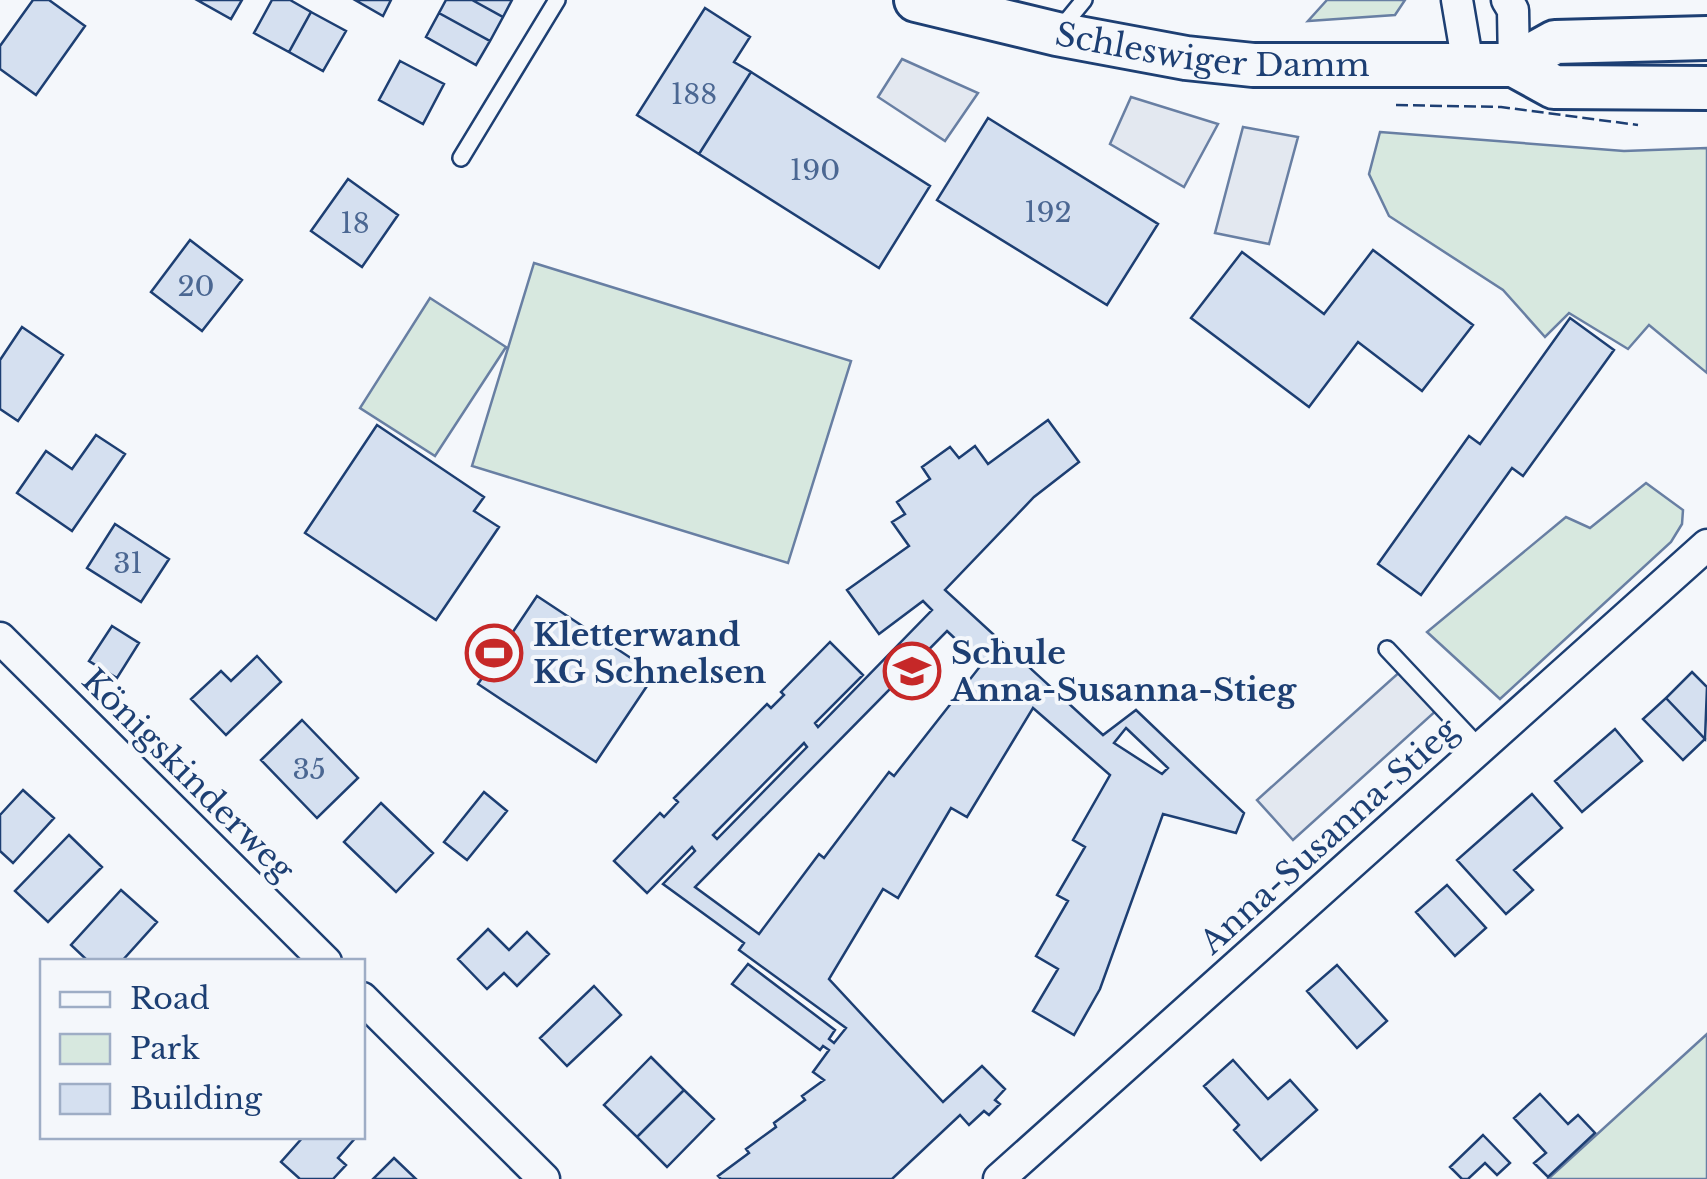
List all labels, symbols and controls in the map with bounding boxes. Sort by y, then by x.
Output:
street label: Schleswiger Damm [1052,14,1370,85]
house number: 188 [671,77,717,112]
house number: 190 [790,153,840,188]
house number: 192 [1024,195,1072,230]
house number: 18 [340,206,370,241]
house number: 20 [177,269,215,304]
house number: 31 [113,546,143,581]
place label: Kletterwand KG Schnelsen [533,615,766,692]
sports icon: Kletterwand KG Schnelsen [464,623,524,683]
place label: Schule Anna-Susanna-Stieg [950,633,1297,710]
school or university icon: Schule Anna-Susanna-Stieg [882,641,942,701]
street label: Königskinderweg [74,661,303,890]
street label: Anna-Susanna-Stieg [1191,709,1467,963]
house number: 35 [292,752,326,787]
legend [40,959,365,1139]
text: Road [130,980,210,1017]
text: Park [130,1030,200,1067]
text: Building [130,1080,263,1117]

